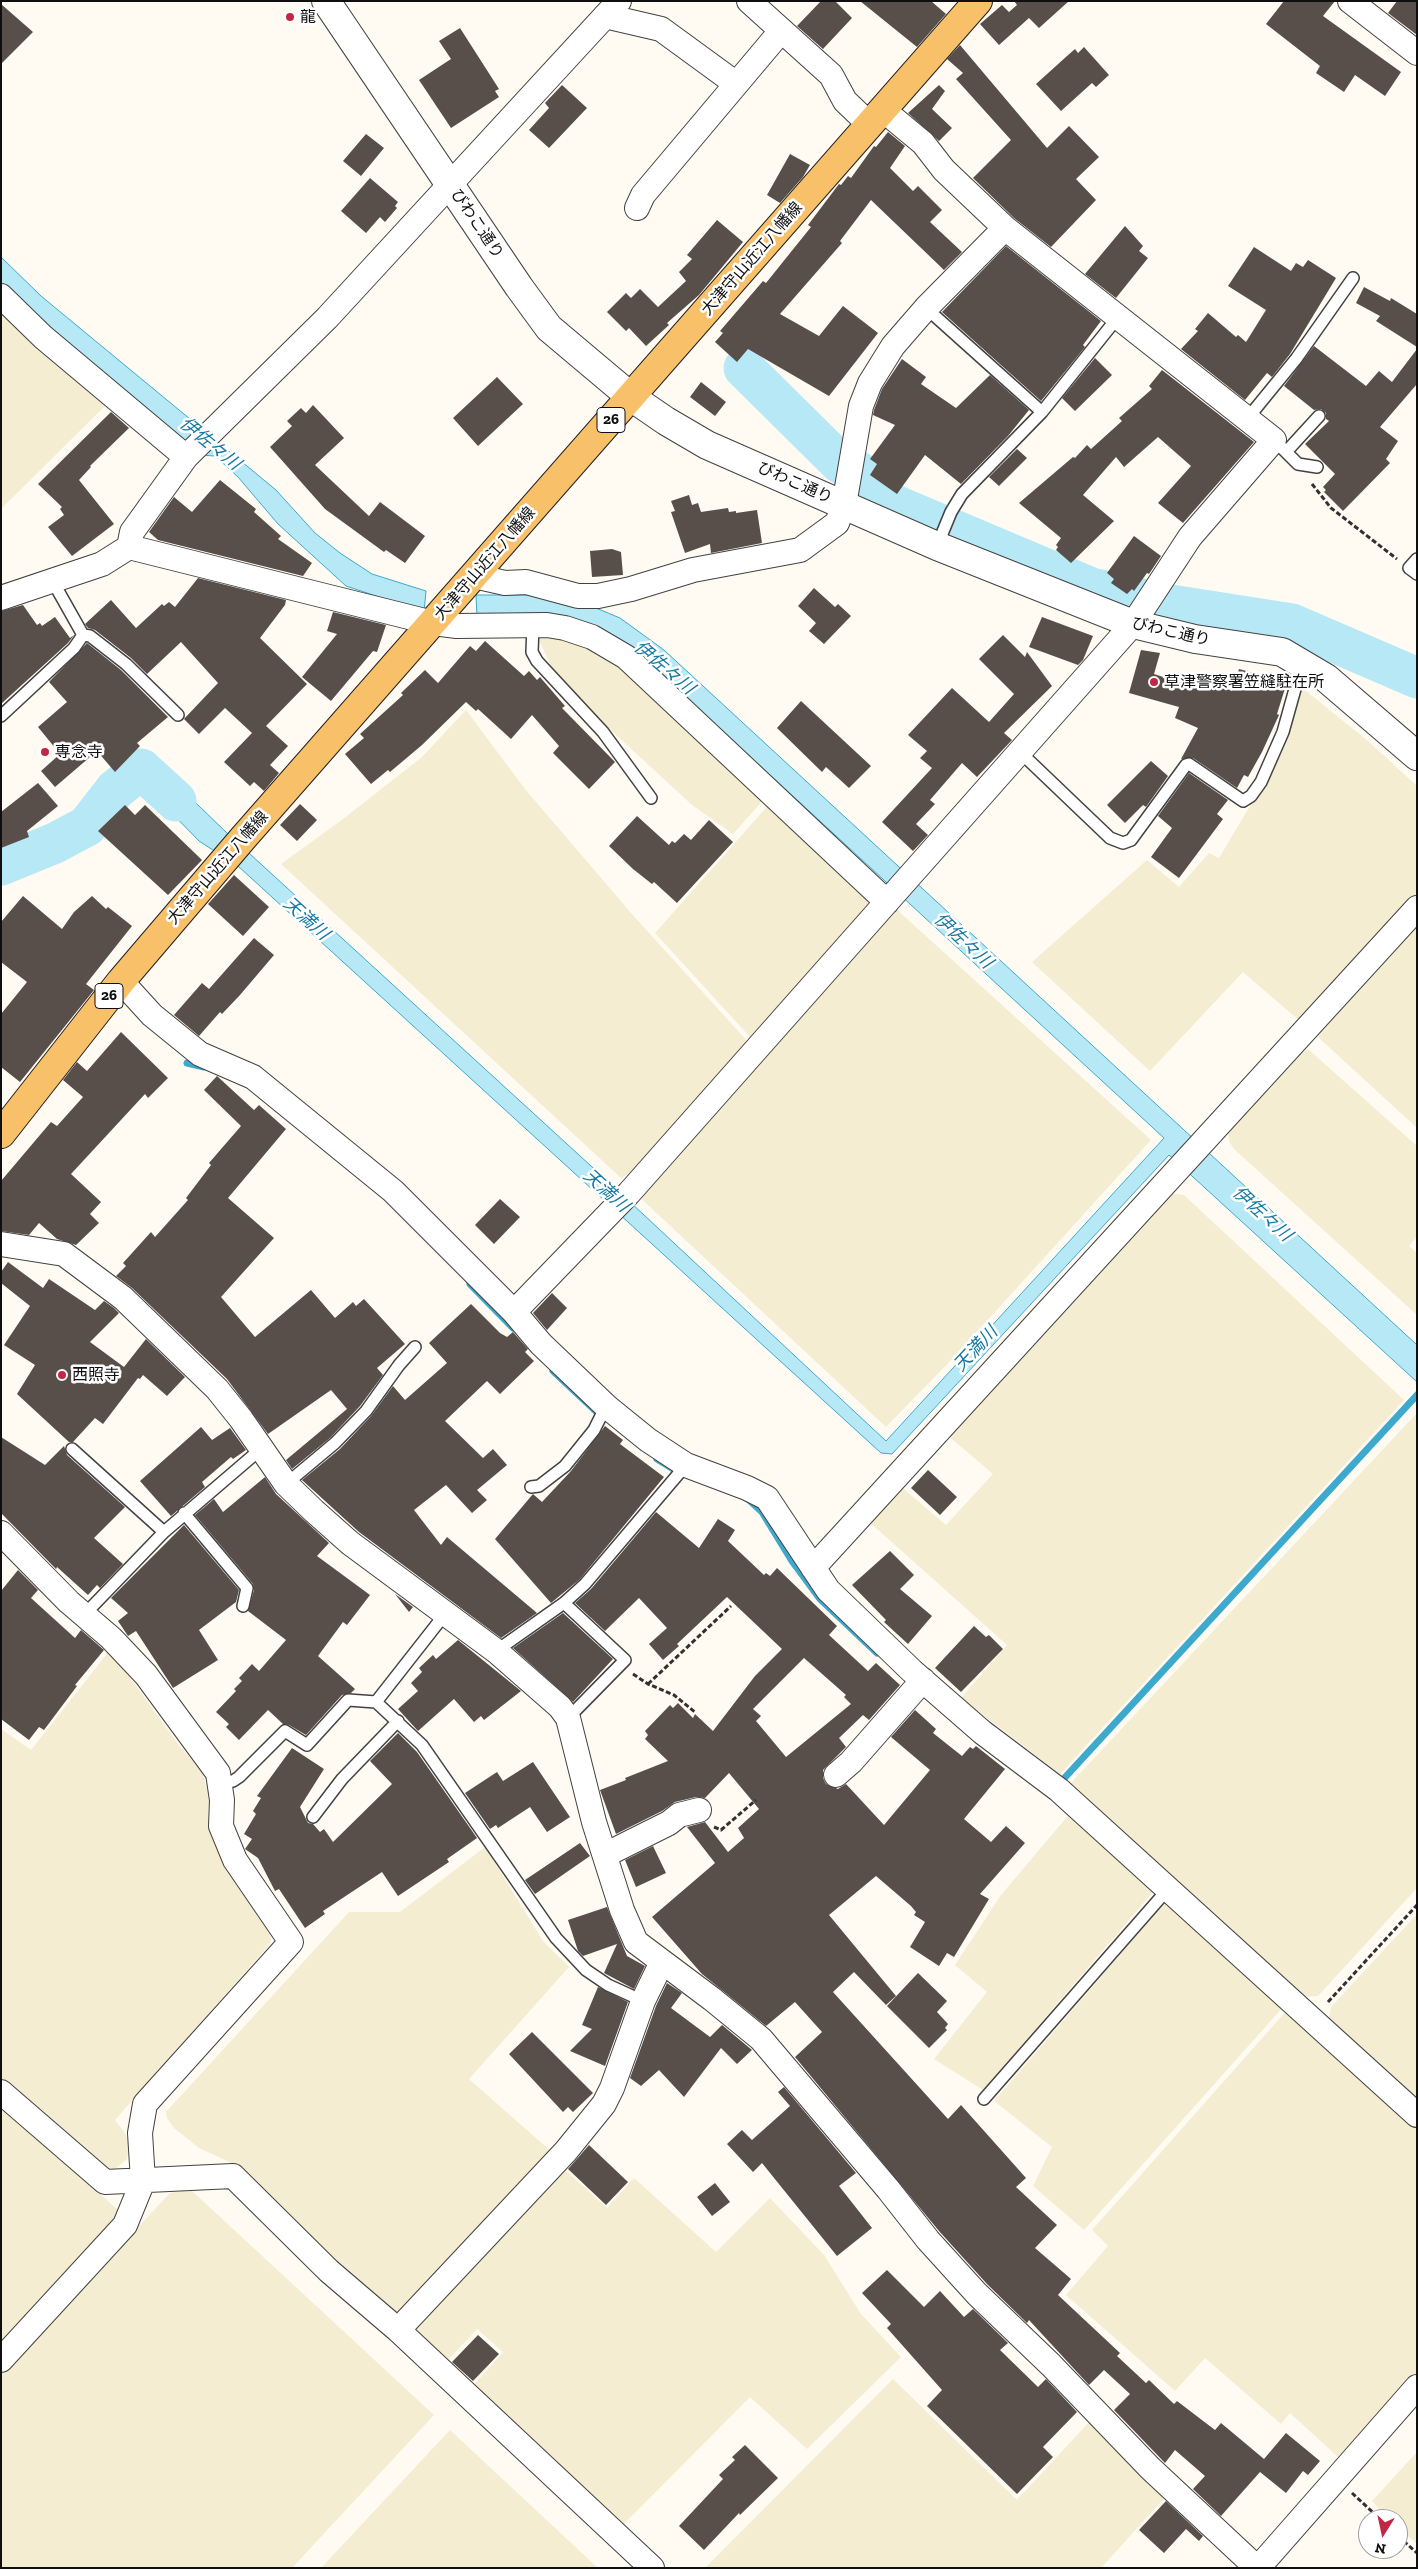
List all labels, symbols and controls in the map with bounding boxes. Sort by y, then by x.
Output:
place label: 龍 [300,7,316,27]
marker: 龍 [284,11,296,23]
street label: びわこ通り [447,185,507,263]
street label: 大津守山近江八幡線 [698,198,806,320]
road number: 26 [597,408,625,432]
water label: 伊佐々川 [175,413,245,475]
street label: びわこ通り [755,458,835,508]
street label: 大津守山近江八幡線 [431,503,539,625]
street label: びわこ通り [1130,614,1212,650]
water label: 伊佐々川 [629,637,699,699]
place label: 草津警察署笠縫駐在所 [1164,672,1324,692]
marker: 草津警察署笠縫駐在所 [1148,676,1160,688]
place label: 専念寺 [55,742,103,762]
marker: 専念寺 [39,746,51,758]
street label: 大津守山近江八幡線 [164,807,272,929]
water label: 天満川 [279,893,333,945]
water label: 伊佐々川 [929,909,997,973]
road number: 26 [95,984,123,1008]
water label: 天満川 [579,1165,633,1217]
water label: 伊佐々川 [1228,1182,1296,1246]
water label: 天満川 [950,1322,1002,1376]
place label: 西照寺 [72,1365,120,1385]
marker: 西照寺 [56,1369,68,1381]
north arrow [1358,2509,1408,2559]
text: N [1374,2539,1387,2558]

